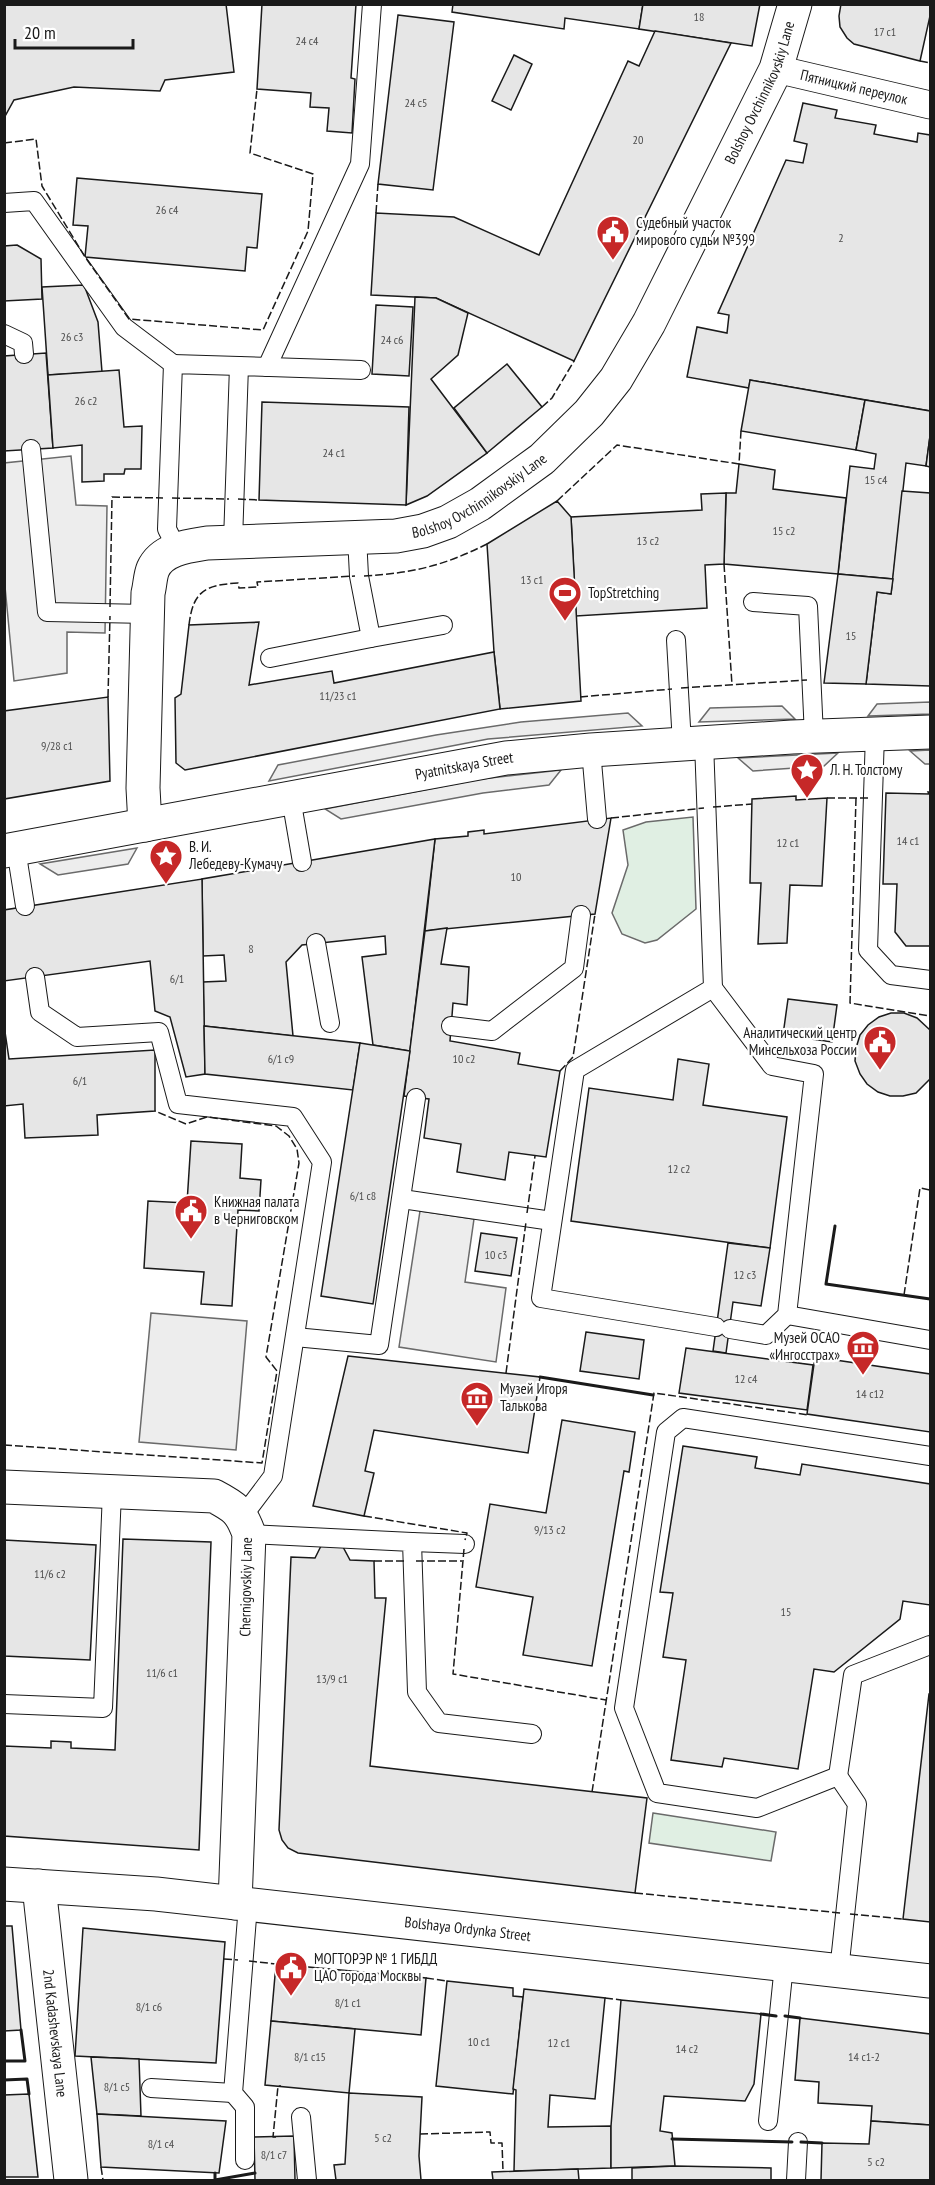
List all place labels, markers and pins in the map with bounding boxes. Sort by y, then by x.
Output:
place label: Судебный участок мирового судьи №399 [636,213,755,249]
public building icon: Судебный участок мирового судьи №399 [595,214,631,261]
sports icon: TopStretching [547,575,583,622]
place label: TopStretching [588,583,659,602]
place icon: Л. Н. Толстому [789,752,825,799]
place label: Л. Н. Толстому [829,760,903,779]
place label: В. И. Лебедеву-Кумачу [188,837,283,873]
place icon: В. И. Лебедеву-Кумачу [148,838,184,885]
place label: Аналитический центр Минсельхоза России [743,1023,857,1059]
public building icon: Аналитический центр Минсельхоза России [862,1024,898,1071]
place label: Книжная палата в Черниговском [214,1192,299,1228]
public building icon: Книжная палата в Черниговском [173,1193,209,1240]
place label: Музей ОСАО «Ингосстрах» [769,1328,840,1364]
museum icon: Музей ОСАО «Ингосстрах» [845,1329,881,1376]
place label: Музей Игоря Талькова [500,1379,568,1415]
museum icon: Музей Игоря Талькова [459,1380,495,1427]
place label: МОГТОРЭР № 1 ГИБДД ЦАО города Москвы [314,1949,437,1985]
public building icon: МОГТОРЭР № 1 ГИБДД ЦАО города Москвы [273,1950,309,1997]

